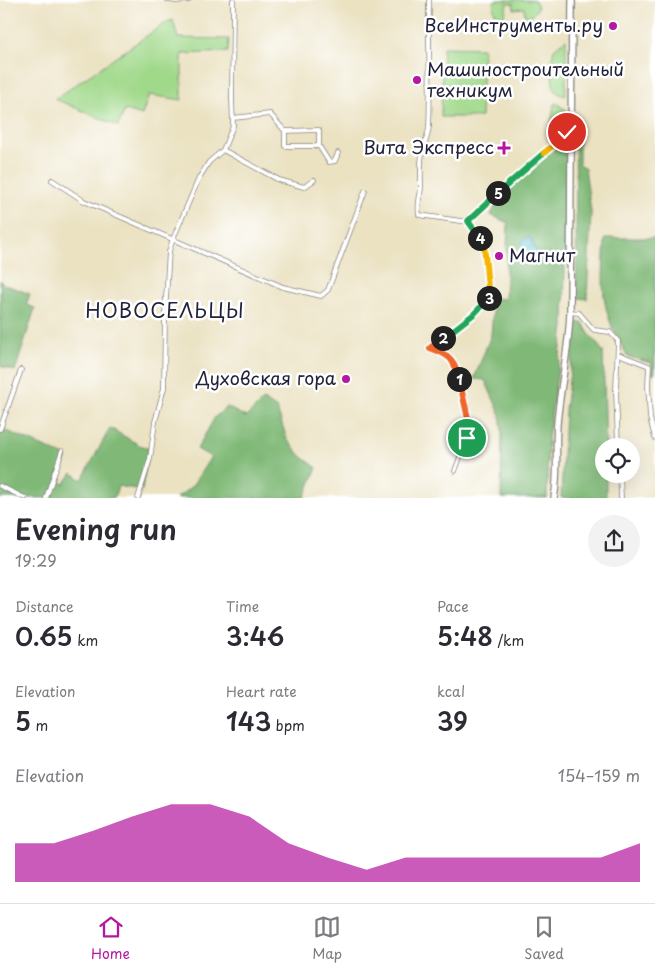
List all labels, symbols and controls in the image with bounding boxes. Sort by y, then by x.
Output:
place label: ВсеИнструменты.ру [425,11,603,38]
marker: ВсеИнструменты.ру [607,20,619,32]
place label: Машиностроительный техникум [427,55,624,103]
marker: Машиностроительный техникум [411,74,423,86]
pin [546,111,588,153]
icon: check [553,118,581,146]
place label: Вита Экспресс [363,133,494,160]
marker: Вита Экспресс [498,142,510,154]
pin: 5 [486,180,510,206]
text: 5 [494,183,503,204]
pin: 4 [468,226,492,250]
text: 4 [476,228,485,249]
place label: Магнит [509,241,576,268]
marker: Магнит [493,250,505,262]
pin: 3 [476,286,502,310]
text: 3 [485,288,494,309]
district label: НОВОСЕЛЬЦЫ [85,295,245,325]
pin: 2 [430,326,456,350]
text: 2 [439,328,448,349]
place label: Духовская гора [195,364,337,391]
pin: 1 [446,366,472,392]
text: 1 [456,369,463,390]
marker: Духовская гора [340,373,352,385]
pin [446,417,488,459]
icon: arrive [453,424,481,452]
map controls [595,438,640,483]
button: locate [595,438,640,483]
text: Evening run [15,507,177,550]
button: share [588,515,640,567]
text: 19:29 [15,548,57,572]
text: Distance [15,596,74,617]
text: Time [226,596,259,617]
text: Pace [437,596,469,617]
text: 0.65 [15,617,73,655]
text: 3:46 [226,617,284,655]
text: 5:48 [437,617,493,655]
text: km [73,630,98,651]
text: /km [493,630,524,651]
text: Elevation [15,681,75,702]
text: Heart rate [226,681,297,702]
text: kcal [437,681,465,702]
text: 5 [15,702,31,740]
text: 143 [226,702,271,740]
text: 39 [437,702,468,740]
text: m [31,715,48,736]
text: bpm [271,715,305,736]
text: Elevation [15,763,84,787]
text: 154–159 m [558,763,640,787]
tab: Home [91,913,130,964]
tab: Map [312,913,342,964]
tab: Saved [524,913,564,964]

